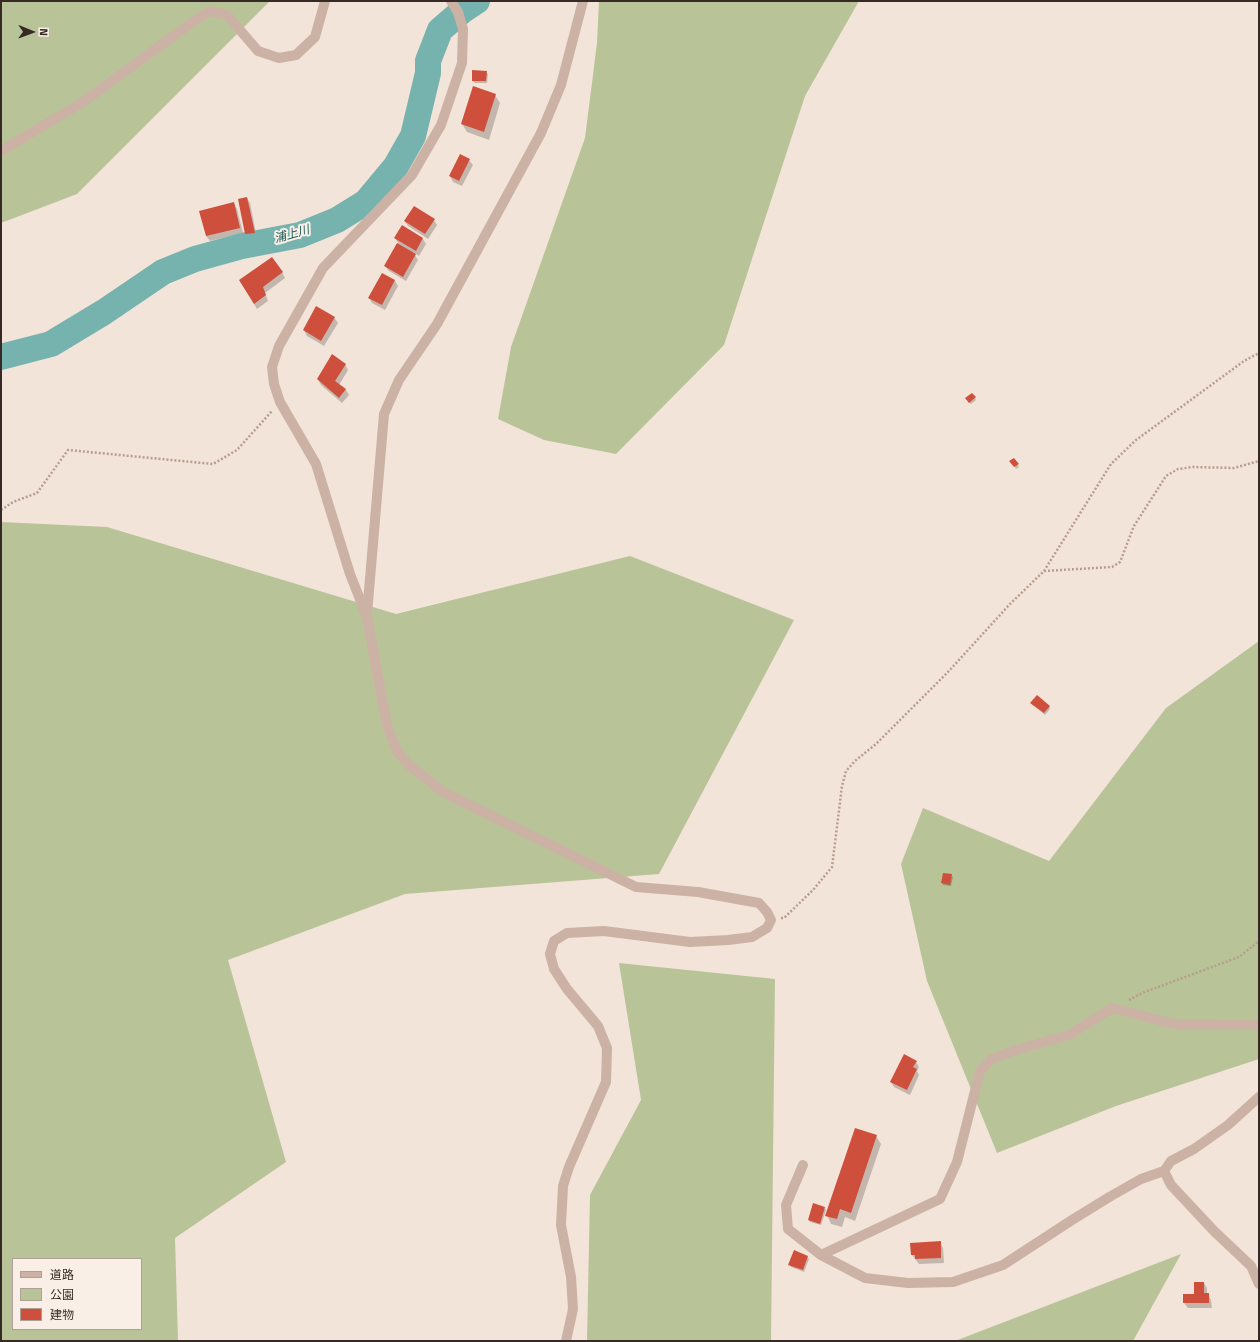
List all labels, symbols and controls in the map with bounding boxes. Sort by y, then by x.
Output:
north arrow [12,12,52,52]
text: N [36,28,52,36]
water label: 浦上川 [273,223,311,247]
legend [12,1258,142,1330]
text: 道路 [50,1265,74,1284]
text: 公園 [50,1285,74,1304]
text: 建物 [50,1305,74,1324]

